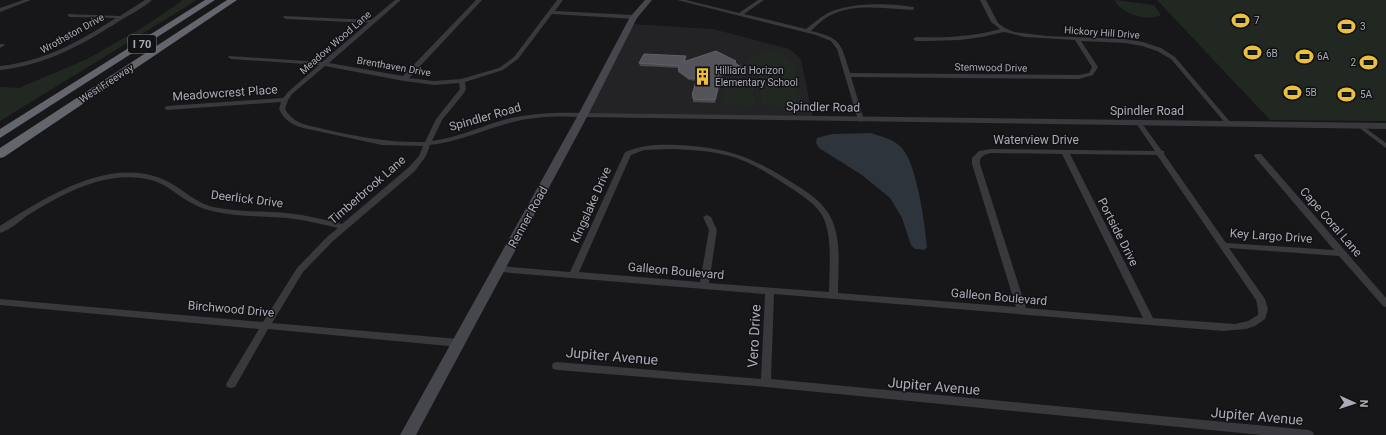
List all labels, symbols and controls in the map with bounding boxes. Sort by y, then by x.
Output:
street label: Meadow Wood Lane [297,8,373,76]
sports icon: 7 [1231,10,1251,30]
street label: Wrothston Drive [38,11,106,55]
place label: 7 [1254,15,1260,26]
sports icon: 3 [1337,16,1357,36]
place label: 3 [1360,21,1366,32]
street label: Hickory Hill Drive [1064,24,1140,41]
road number: I 70 [128,35,156,53]
sports icon: 6B [1243,43,1263,63]
sports icon: 6A [1294,46,1314,66]
place label: 6B [1266,48,1278,59]
place label: 6A [1317,51,1330,62]
sports icon: 2 [1359,52,1379,72]
street label: Brenthaven Drive [356,55,432,78]
place label: 2 [1350,57,1356,68]
street label: Stemwood Drive [955,61,1027,74]
street label: West Freeway [77,62,135,105]
place label: Hilliard Horizon Elementary School [715,65,798,88]
building icon: Hilliard Horizon Elementary School [692,66,712,86]
street label: Meadowcrest Place [172,82,278,104]
sports icon: 5B [1282,82,1302,102]
sports icon: 5A [1337,84,1357,104]
place label: 5B [1305,87,1317,98]
place label: 5A [1360,89,1373,100]
street label: Spindler Road [786,99,860,115]
street label: Spindler Road [447,100,523,134]
street label: Spindler Road [1110,104,1184,118]
street label: Waterview Drive [993,133,1079,147]
street label: Timberbrook Lane [326,153,408,227]
street label: Kingslake Drive [568,165,614,245]
street label: Renner Road [505,184,551,250]
street label: Cape Coral Lane [1297,184,1365,260]
street label: Deerlick Drive [210,188,284,210]
street label: Portside Drive [1095,195,1141,269]
street label: Key Largo Drive [1229,226,1313,246]
street label: Galleon Boulevard [627,260,725,282]
street label: Galleon Boulevard [950,286,1048,308]
street label: Birchwood Drive [187,298,275,320]
street label: Vero Drive [744,304,764,368]
street label: Jupiter Avenue [565,344,659,368]
street label: Jupiter Avenue [887,374,981,398]
north arrow [1334,383,1374,423]
text: N [1357,399,1370,408]
street label: Jupiter Avenue [1210,404,1304,428]

